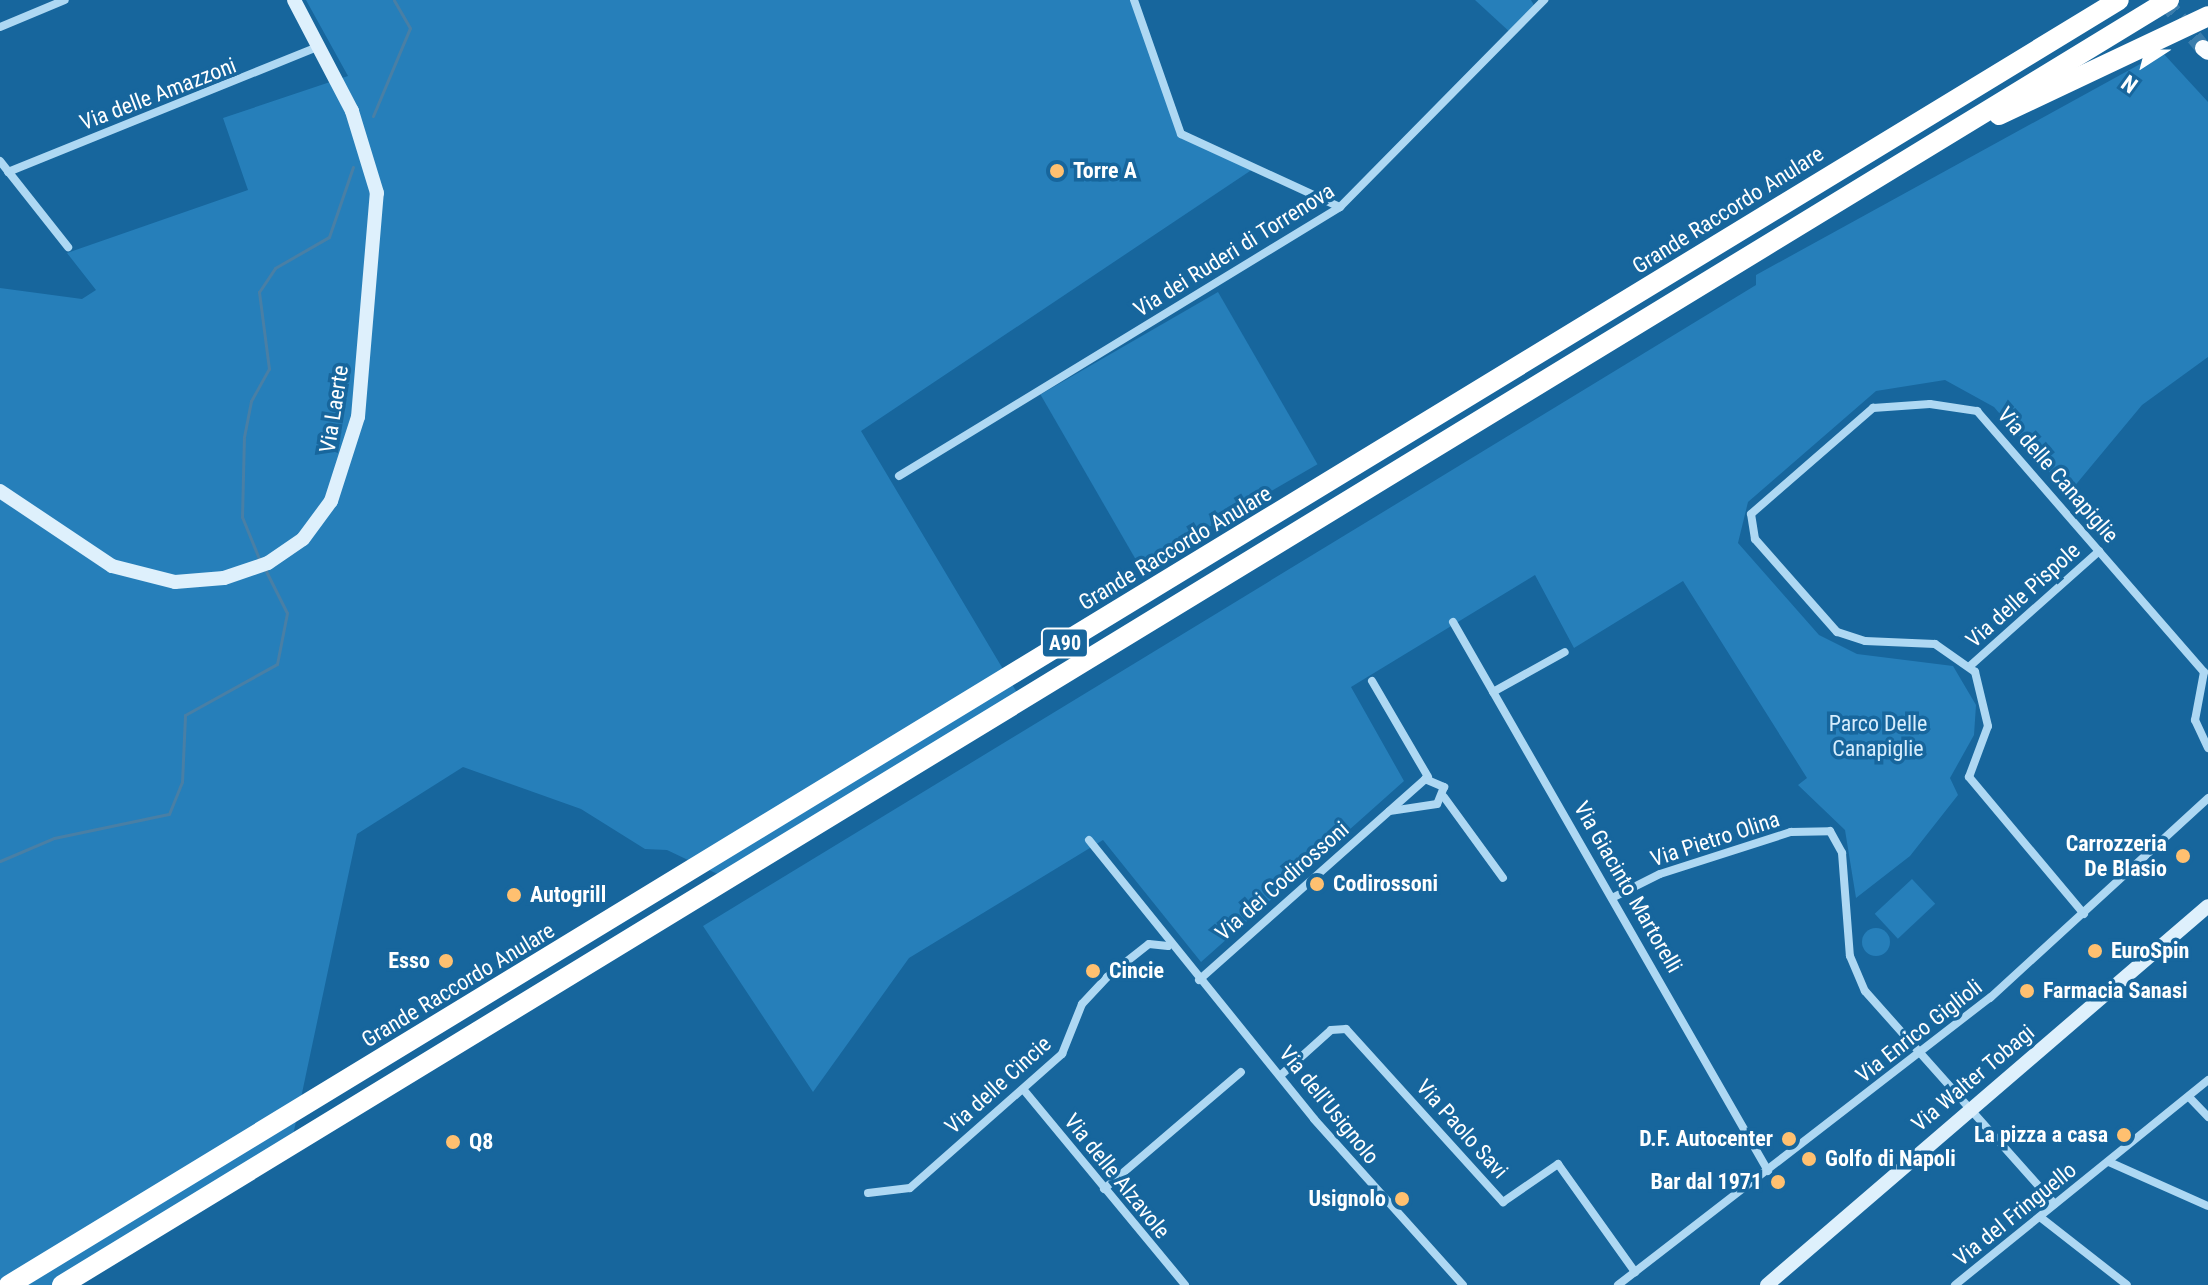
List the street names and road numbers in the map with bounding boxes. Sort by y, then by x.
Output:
street label: Via delle Amazzoni [76,52,240,136]
street label: Grande Raccordo Anulare [1628,140,1828,280]
street label: Via dei Ruderi di Torrenova [1129,177,1339,323]
street label: Via Laerte [314,363,354,455]
street label: Via delle Canapiglie [1992,402,2124,548]
street label: Grande Raccordo Anulare [1074,480,1276,616]
street label: Via delle Pispole [1961,537,2085,653]
road number: A90 [1039,627,1091,659]
street label: Via Giacinto Martorelli [1568,797,1688,977]
street label: Via Pietro Olina [1647,806,1783,872]
street label: Via dei Codirossoni [1210,816,1354,946]
street label: Grande Raccordo Anulare [357,917,559,1053]
street label: Via Enrico Giglioli [1851,974,1987,1088]
street label: Via Walter Tobagi [1906,1019,2040,1137]
street label: Via delle Cincie [940,1031,1056,1139]
street label: Via dell'Usignolo [1273,1041,1385,1169]
street label: Via Paolo Savi [1411,1074,1513,1184]
street label: Via delle Alzavole [1059,1108,1175,1244]
street label: Via del Fringuello [1948,1157,2082,1271]

